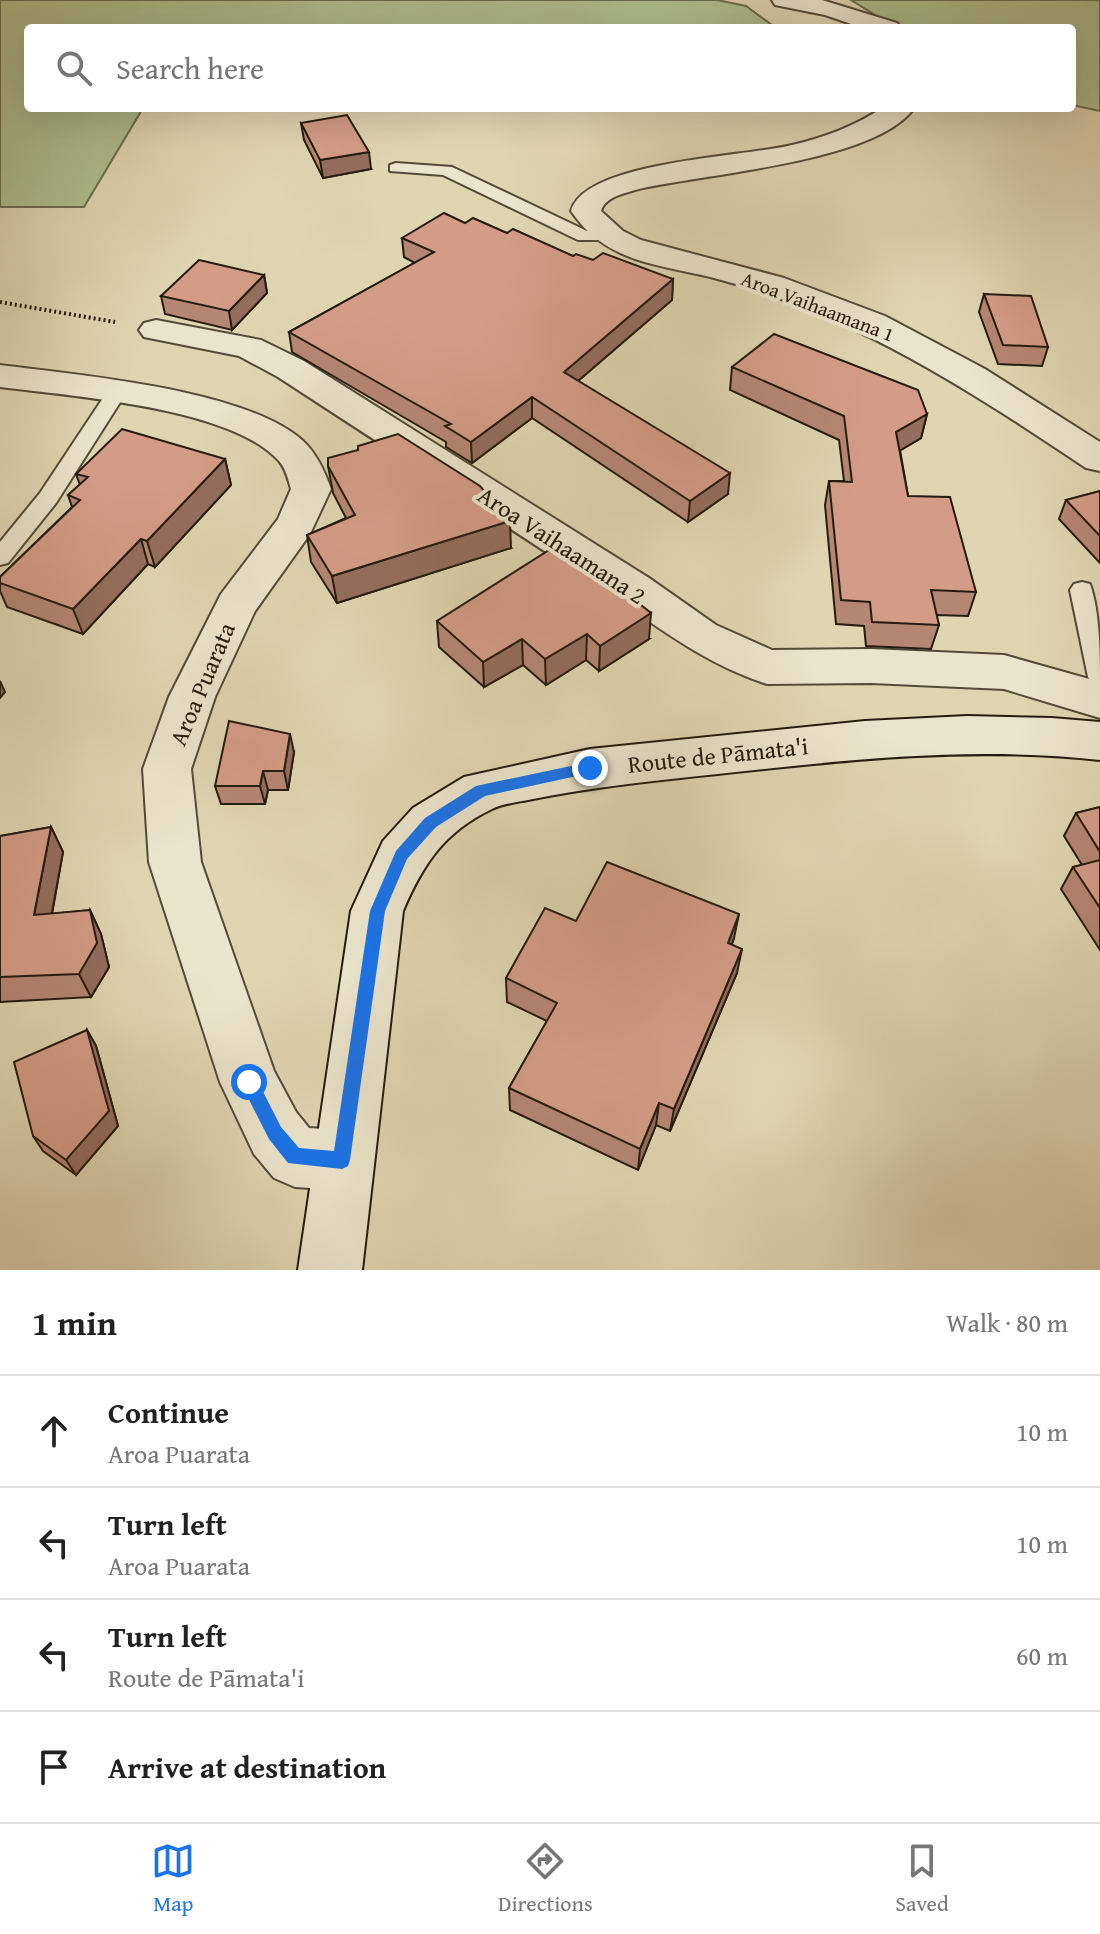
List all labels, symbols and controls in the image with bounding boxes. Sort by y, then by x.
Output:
search box [24,24,1076,112]
icon: search [52,46,96,90]
text: Search here [116,46,264,90]
street label: Aroa Vaihaamana 1 [737,263,899,349]
street label: Aroa Vaihaamana 2 [471,477,653,613]
street label: Aroa Puarata [160,616,244,751]
street label: Route de Pāmata'i [626,728,810,782]
route end [572,750,608,786]
route start [231,1064,267,1100]
text: 1 min [32,1298,117,1347]
text: Walk · 80 m [946,1303,1068,1342]
text: Continue [108,1390,229,1434]
icon: ahead [32,1409,76,1453]
text: 10 m [1016,1412,1068,1451]
text: Aroa Puarata [108,1434,250,1473]
text: Turn left [108,1502,227,1546]
icon: left [32,1521,76,1565]
text: 10 m [1016,1524,1068,1563]
text: Aroa Puarata [108,1546,250,1585]
text: Turn left [108,1614,227,1658]
icon: left [32,1633,76,1677]
text: 60 m [1016,1636,1068,1675]
text: Route de Pāmata'i [108,1658,304,1697]
icon: arrive [32,1745,76,1789]
text: Arrive at destination [108,1745,386,1789]
tab: Map [151,1839,195,1919]
tab: Directions [498,1839,593,1919]
tab: Saved [895,1839,949,1919]

